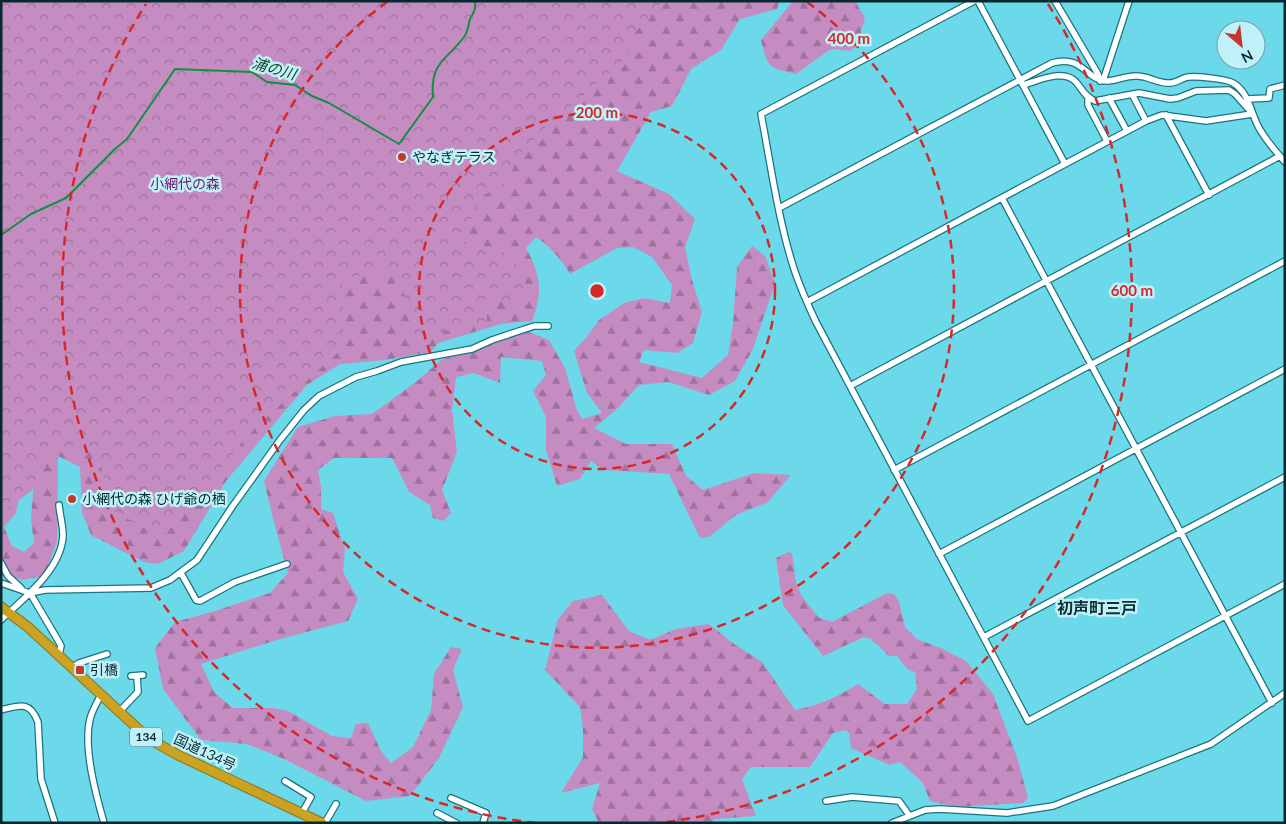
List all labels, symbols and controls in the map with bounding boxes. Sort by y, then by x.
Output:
north arrow [1216,20,1266,70]
text: 400 m [828,29,870,47]
text: N [1239,47,1256,67]
water label: 浦の川 [250,53,300,83]
text: 200 m [576,103,618,121]
place label: やなぎテラス [412,148,496,165]
marker: やなぎテラス [396,151,408,163]
park label: 小網代の森 [150,175,220,192]
text: 600 m [1111,281,1153,299]
centre of rings [588,282,606,300]
place label: 小網代の森 ひげ爺の栖 [82,490,226,507]
marker: 小網代の森 ひげ爺の栖 [66,493,78,505]
district label: 初声町三戸 [1057,598,1137,617]
place label: 引橋 [90,661,118,678]
marker: 引橋 [74,664,86,676]
road number: 134 [130,728,162,746]
street label: 国道134号 [172,730,239,773]

